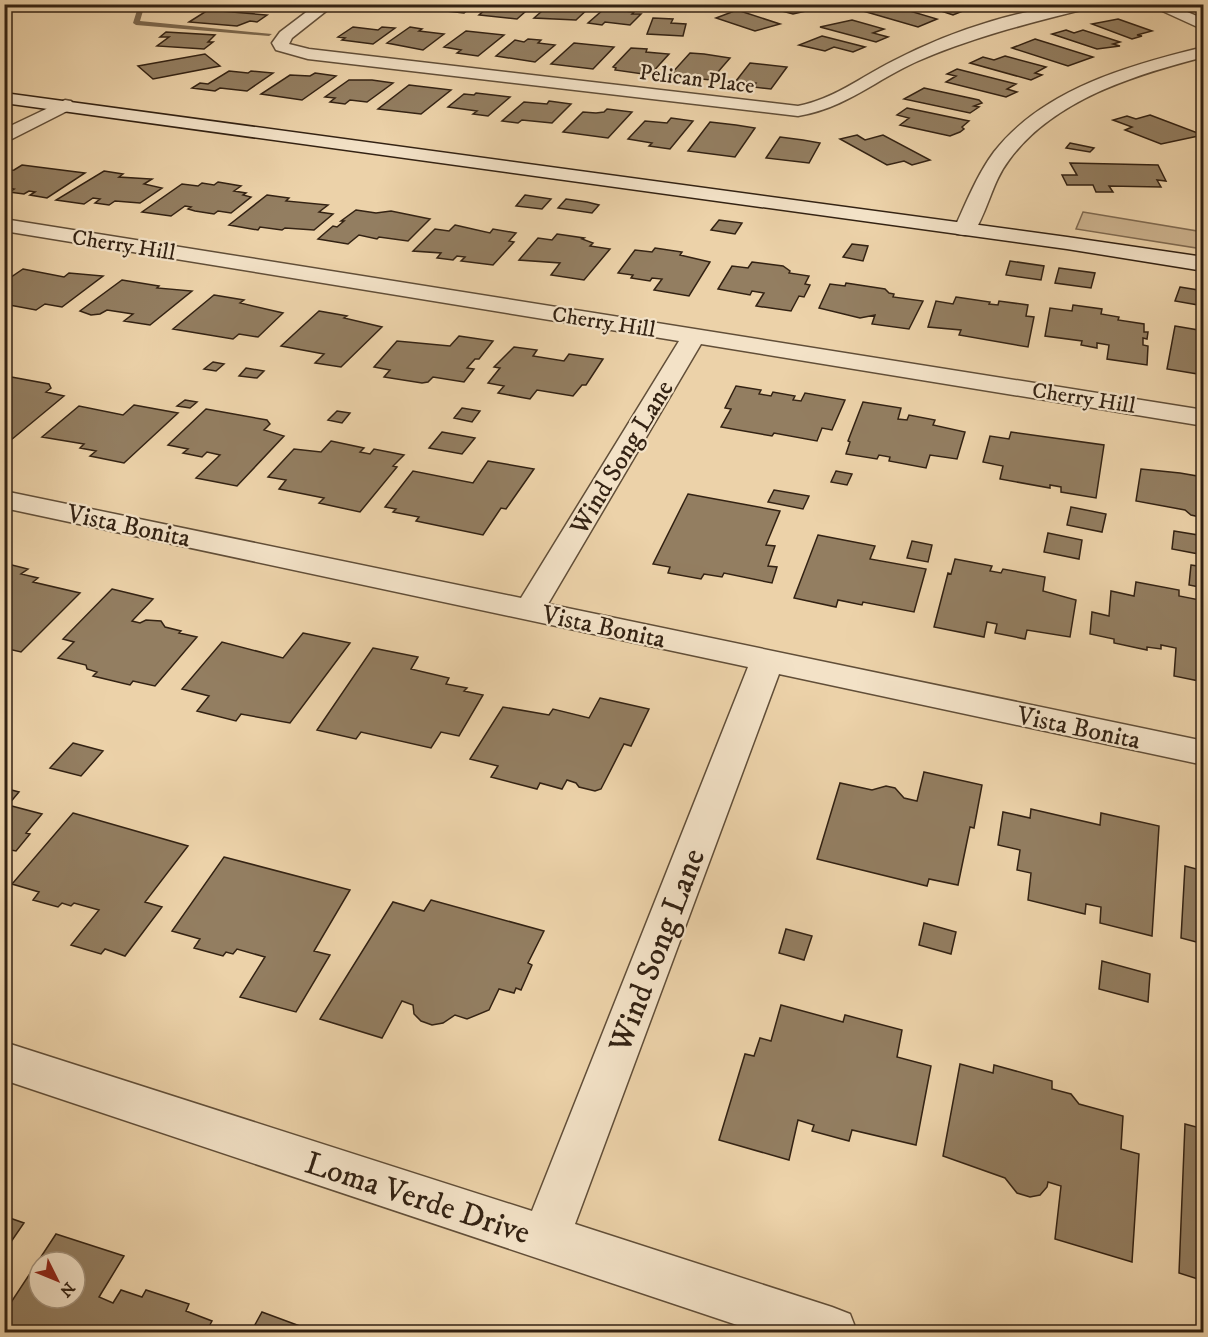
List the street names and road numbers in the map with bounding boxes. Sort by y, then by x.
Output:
street label: Pelican Place [638,59,756,100]
street label: Cherry Hill [70,224,178,267]
street label: Cherry Hill [550,301,658,344]
street label: Wind Song Lane [563,374,681,542]
street label: Cherry Hill [1030,377,1138,420]
street label: Vista Bonita [63,497,193,556]
street label: Vista Bonita [538,598,668,657]
street label: Vista Bonita [1013,699,1143,758]
street label: Wind Song Lane [600,843,715,1059]
street label: Loma Verde Drive [300,1144,535,1254]

